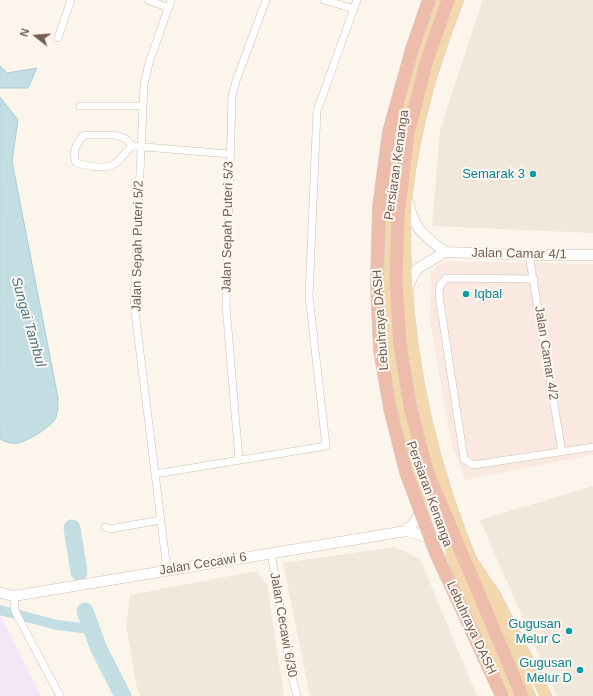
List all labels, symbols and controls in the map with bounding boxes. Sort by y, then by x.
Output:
north arrow [16,16,56,56]
text: N [18,27,31,38]
street label: Persiaran Kenanga [382,109,412,221]
street label: Jalan Sepah Puteri 5/3 [219,161,237,293]
place label: Semarak 3 [462,166,525,182]
marker: Semarak 3 [528,169,538,179]
street label: Jalan Sepah Puteri 5/2 [129,180,147,312]
street label: Jalan Camar 4/1 [471,245,567,263]
street label: Lebuhraya DASH [370,269,392,371]
water label: Sungai Tambul [7,275,49,369]
place label: Iqbal [474,286,502,302]
marker: Iqbal [461,289,471,299]
street label: Jalan Camar 4/2 [531,305,561,401]
street label: Persiaran Kenanga [403,439,455,549]
street label: Jalan Cecawi 6 [158,549,248,579]
street label: Jalan Cecawi 6/30 [266,571,300,679]
street label: Lebuhraya DASH [443,579,499,677]
place label: Gugusan Melur C [508,616,561,647]
marker: Gugusan Melur C [564,626,574,636]
place label: Gugusan Melur D [519,655,572,686]
marker: Gugusan Melur D [575,665,585,675]

